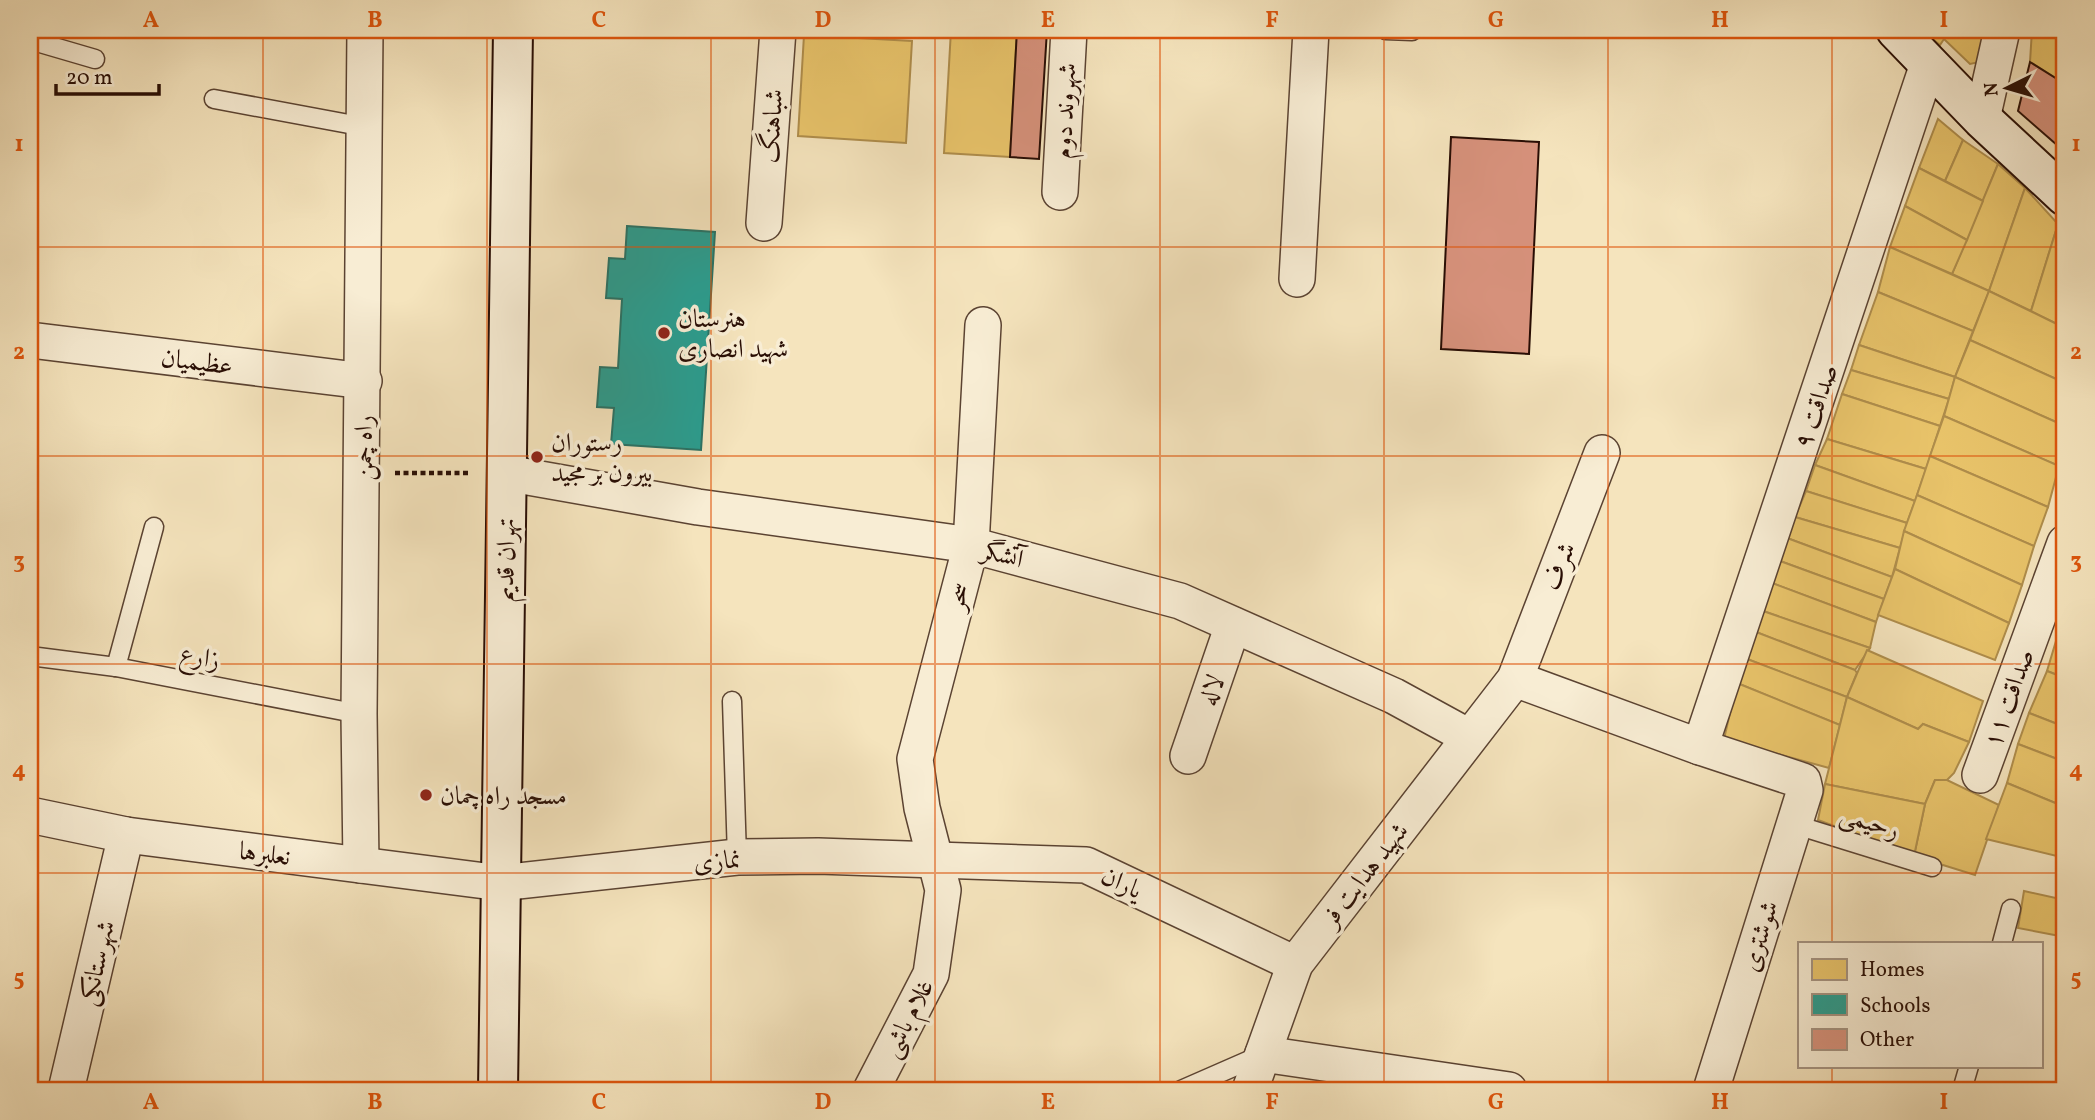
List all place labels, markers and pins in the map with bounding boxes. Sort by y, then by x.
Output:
place label: هنرستان شهید انصاری [678,302,788,368]
marker: هنرستان شهید انصاری [656,325,672,341]
place label: رستوران بیرون بر مجید [551,426,653,492]
marker: رستوران بیرون بر مجید [529,449,545,465]
place label: مسجد راه چمان [440,779,567,815]
marker: مسجد راه چمان [418,787,434,803]

